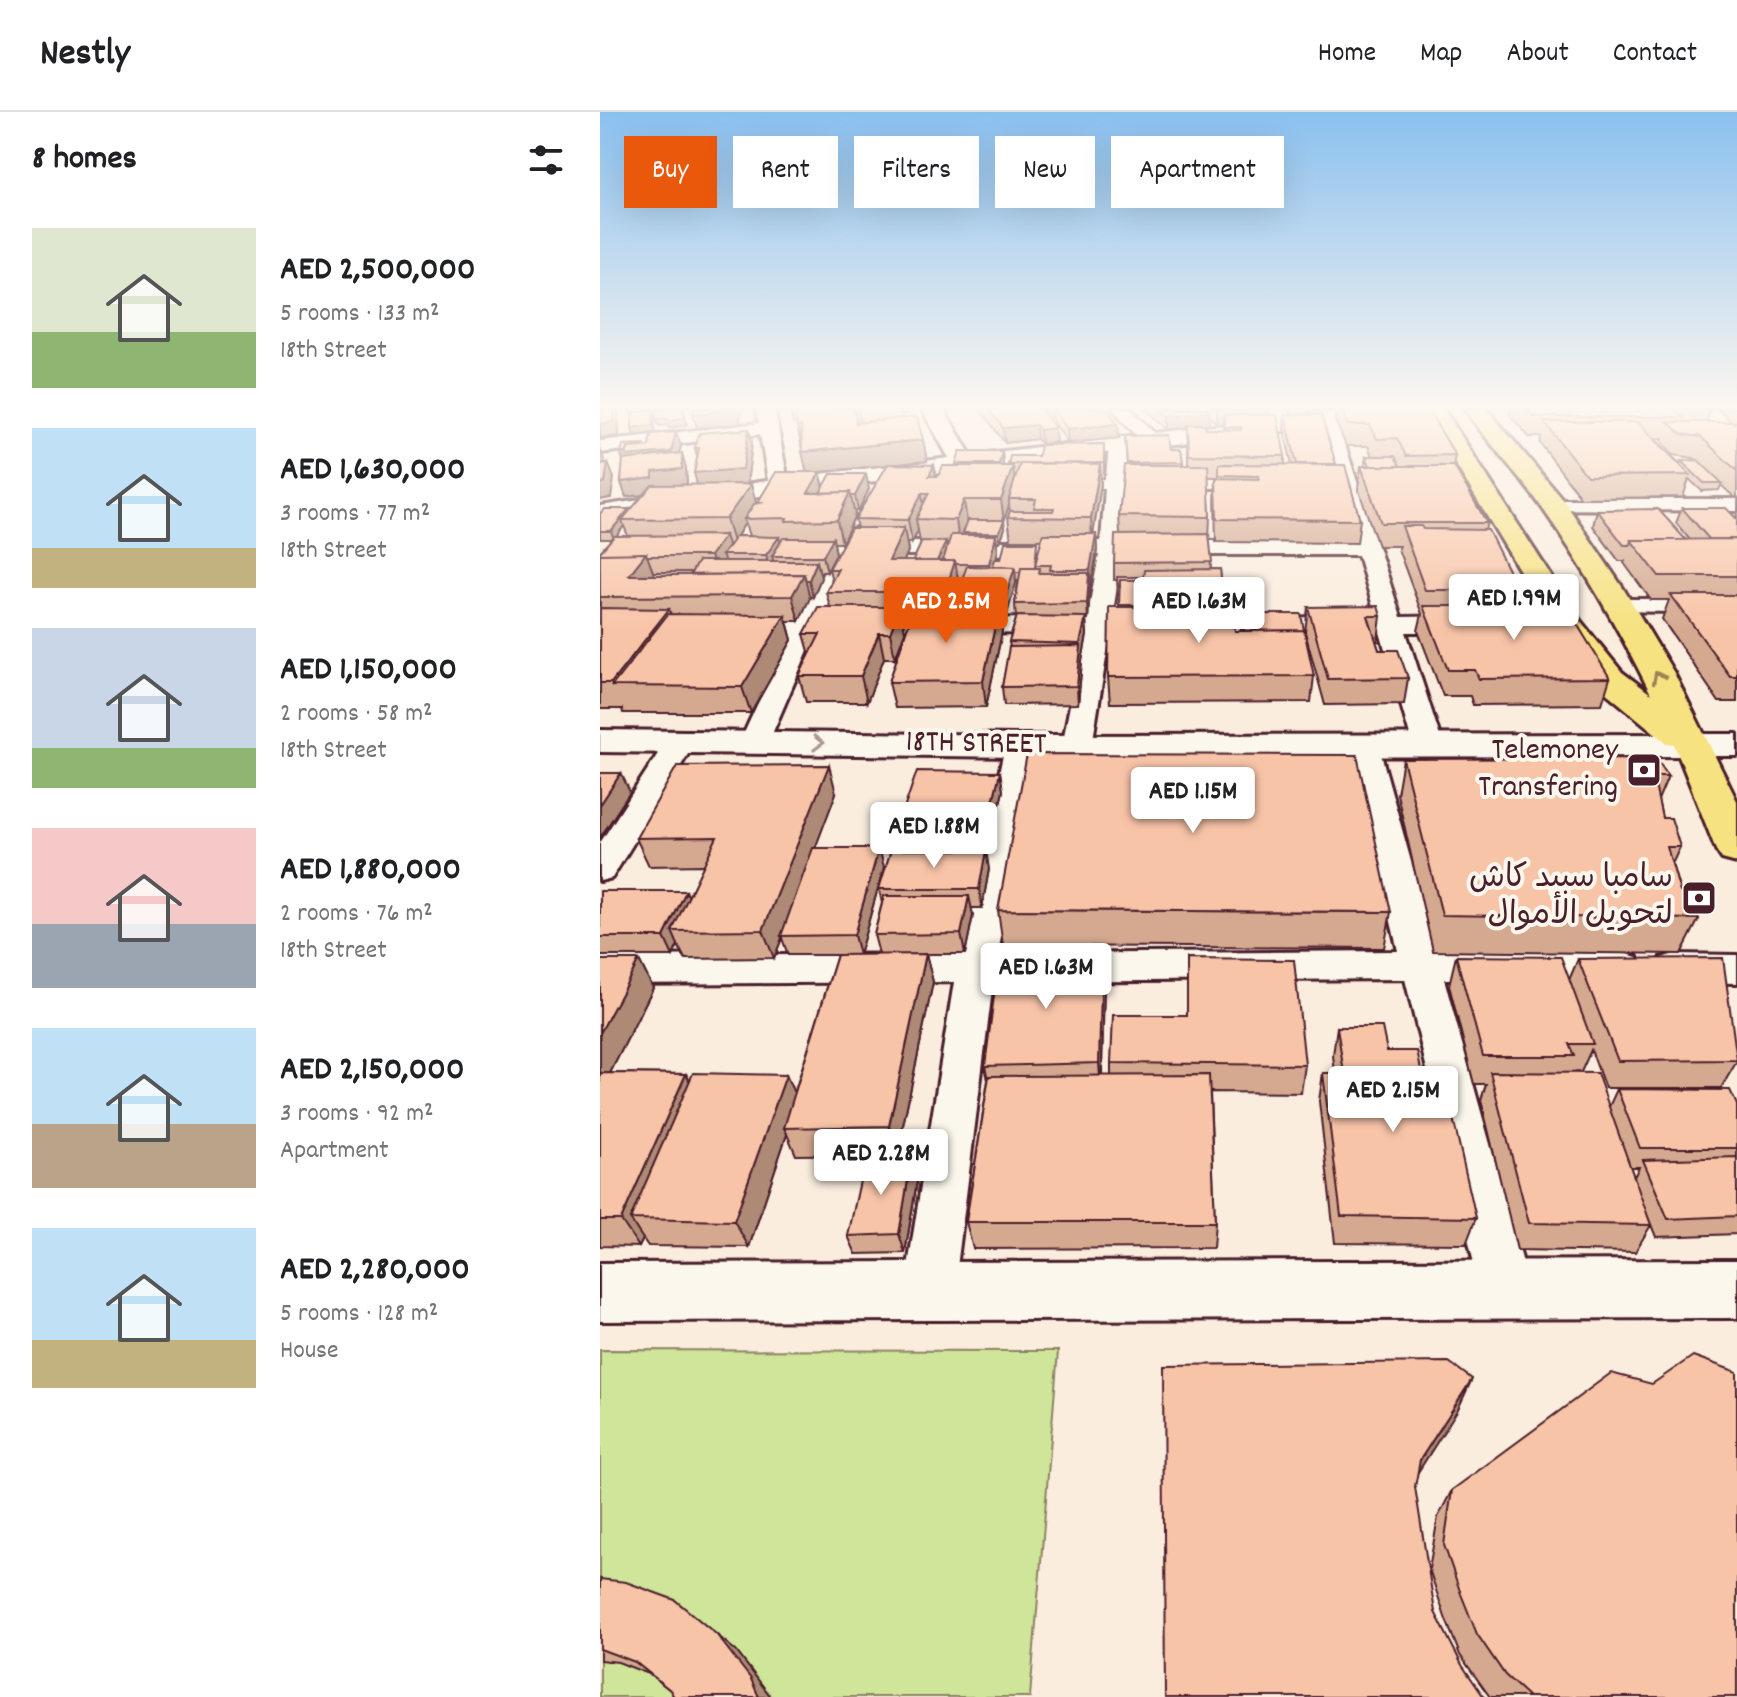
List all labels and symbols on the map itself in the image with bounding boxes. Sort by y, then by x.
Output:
pin: AED 1.99M [1422,574,1606,642]
pin: AED 2.5M [863,577,1029,645]
pin: AED 1.63M [1107,577,1291,645]
one-way arrow [1652,671,1667,686]
street label: 18TH STREET [905,721,1047,769]
place label: Telemoney Transfering [1478,729,1619,812]
one-way arrow [812,734,825,751]
bank icon: Telemoney Transfering [1625,751,1663,789]
pin: AED 1.15M [1101,767,1285,835]
pin: AED 1.88M [842,802,1026,870]
place label: سامبا سبيد كاش لتحويل الأموال [1469,857,1673,940]
bank icon: سامبا سبيد كاش لتحويل الأموال [1680,879,1718,917]
pin: AED 1.63M [954,943,1138,1011]
pin: AED 2.15M [1301,1066,1485,1134]
pin: AED 2.28M [789,1129,973,1197]

